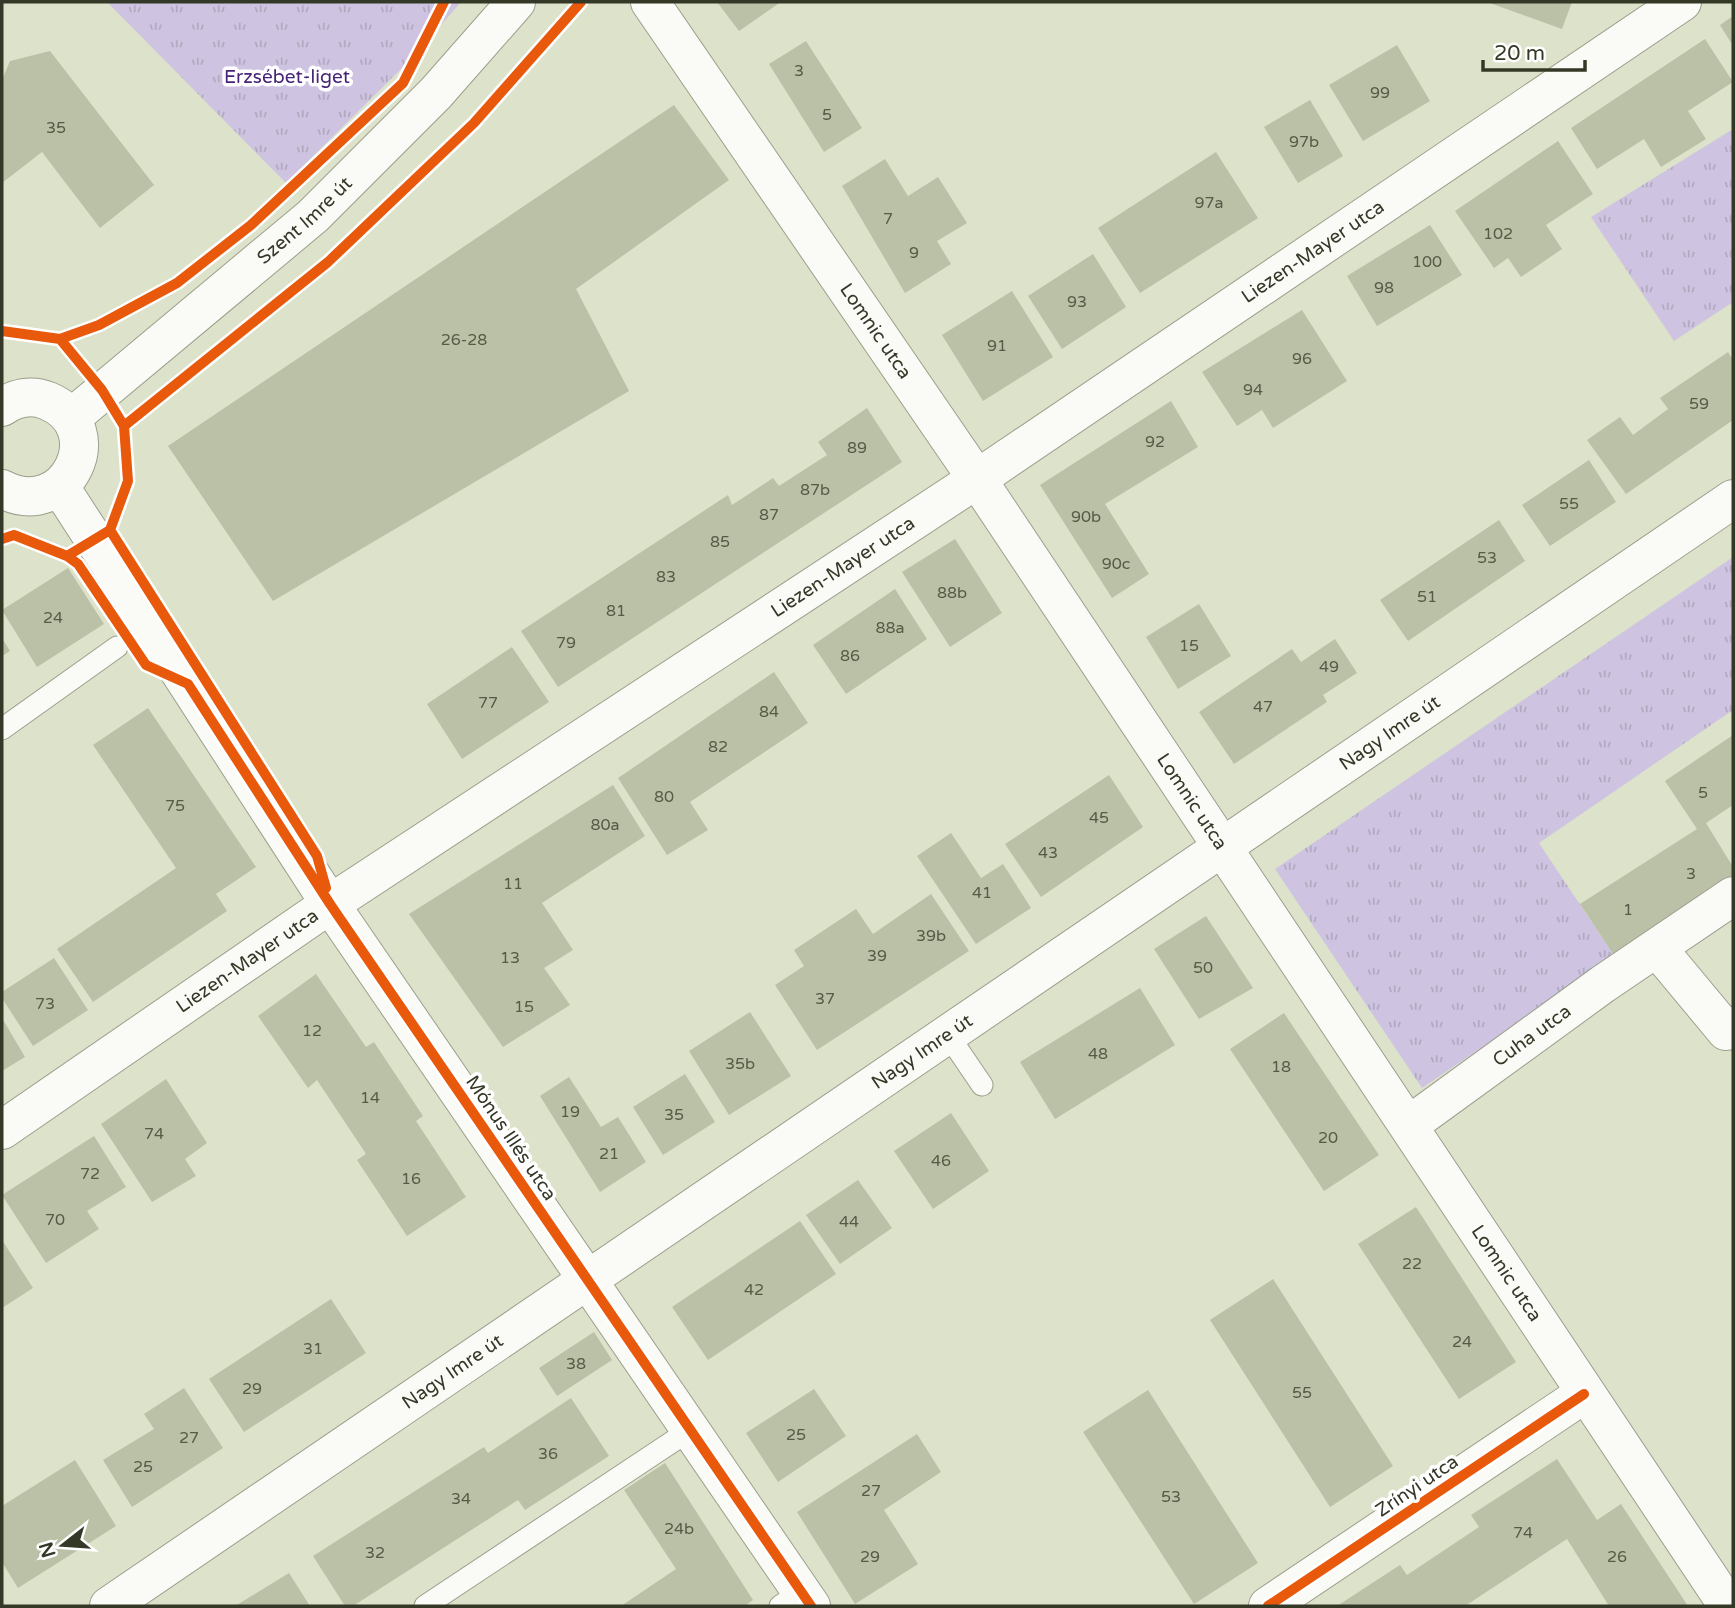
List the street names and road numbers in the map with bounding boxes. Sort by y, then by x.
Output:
street label: Szent Imre út [253,172,357,269]
street label: Liezen-Mayer utca [1237,196,1388,308]
street label: Lomnic utca [835,279,916,383]
street label: Liezen-Mayer utca [767,512,919,622]
street label: Nagy Imre út [1335,691,1444,775]
street label: Lomnic utca [1152,749,1232,854]
street label: Liezen-Mayer utca [172,904,323,1018]
street label: Cuha utca [1489,1000,1575,1071]
street label: Nagy Imre út [867,1010,977,1094]
street label: Mónus Illés utca [461,1071,561,1205]
street label: Lomnic utca [1466,1221,1546,1326]
street label: Nagy Imre út [398,1330,507,1414]
street label: Zrínyi utca [1372,1450,1462,1522]

